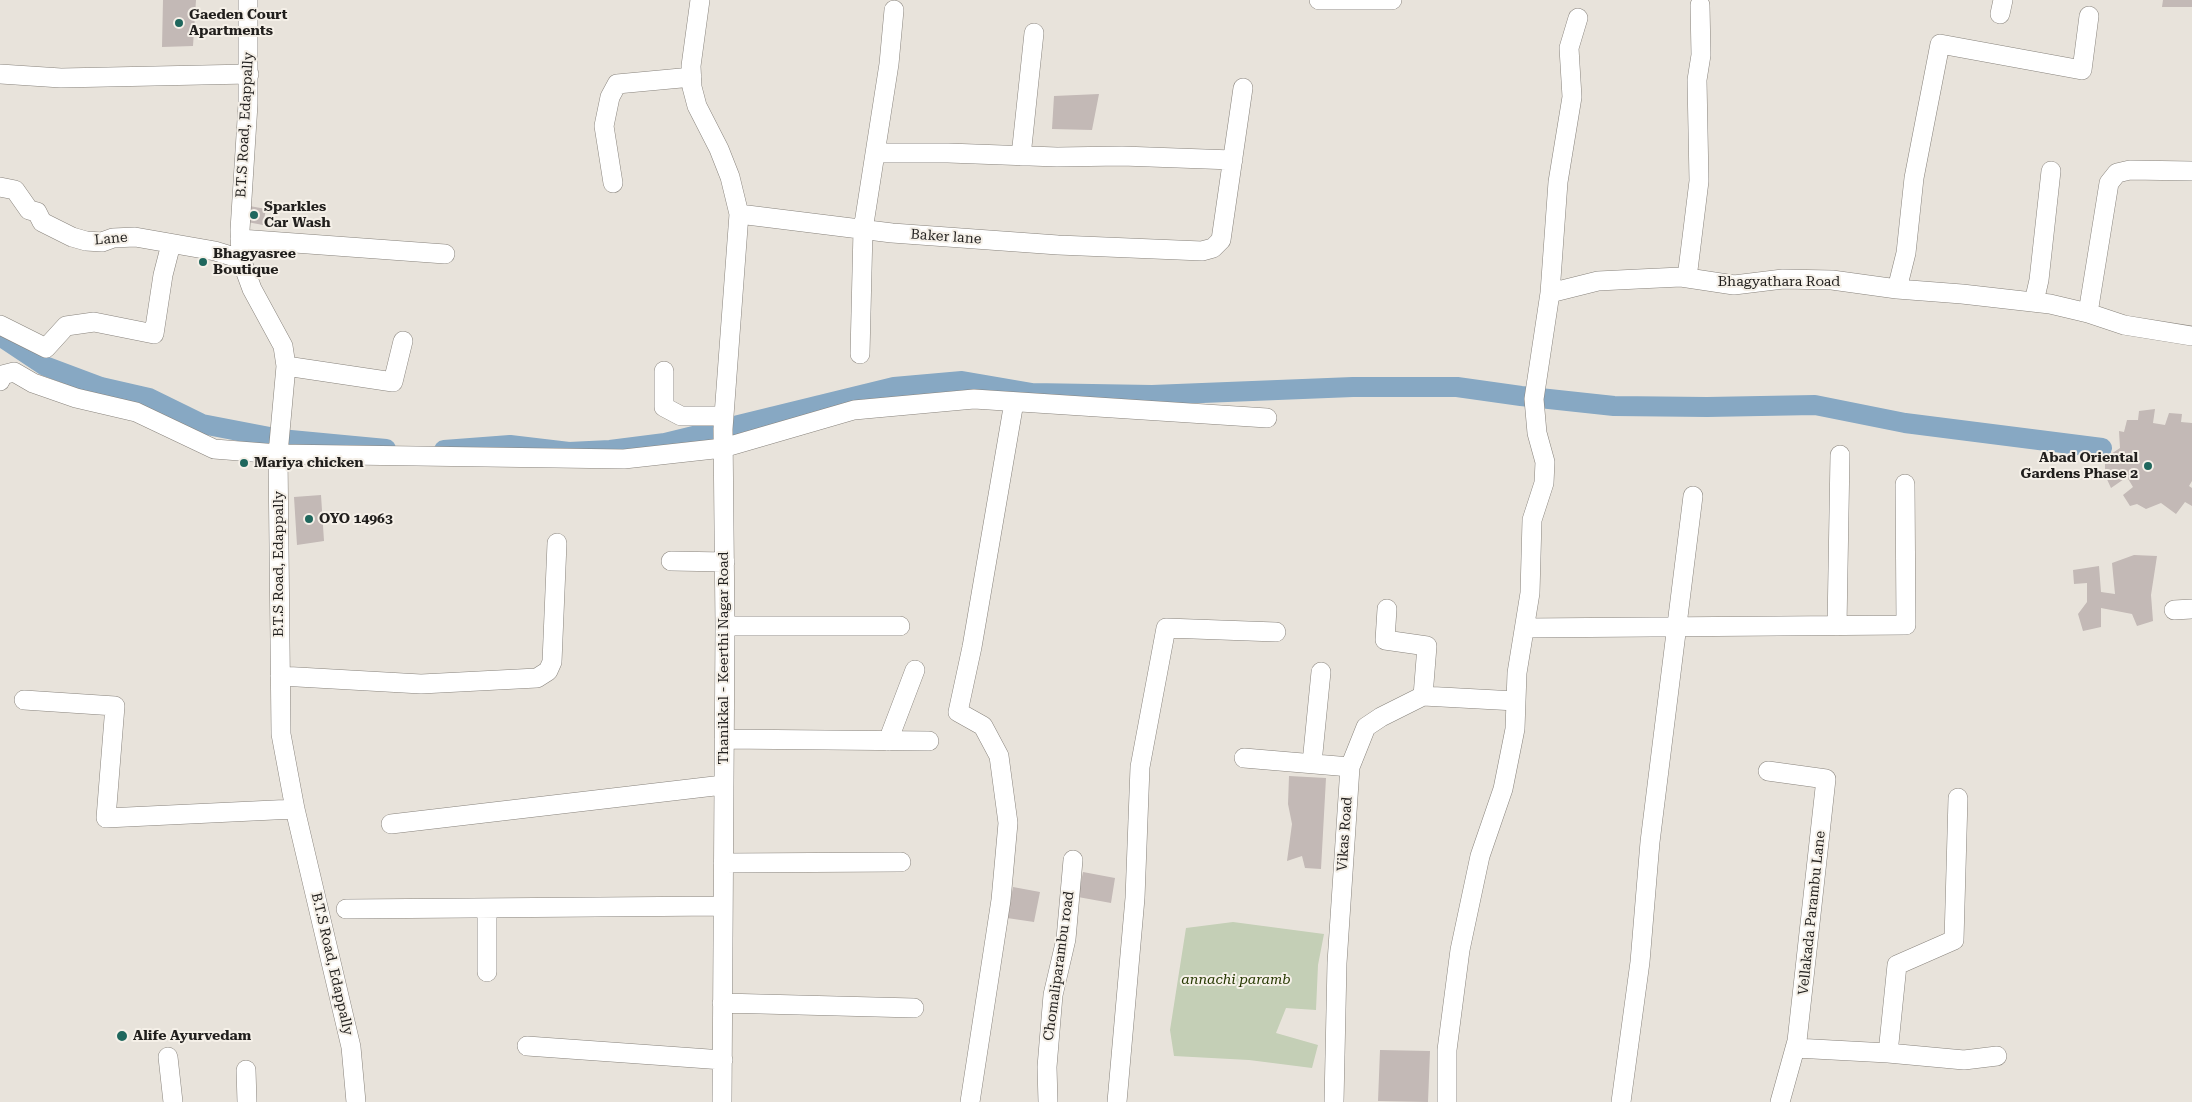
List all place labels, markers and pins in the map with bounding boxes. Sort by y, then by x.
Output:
place label: Gaeden Court Apartments [189,7,287,40]
marker: Gaeden Court Apartments [173,17,185,29]
place label: Sparkles Car Wash [264,199,331,232]
marker: Sparkles Car Wash [248,209,260,221]
place label: Bhagyasree Boutique [213,246,296,278]
marker: Bhagyasree Boutique [197,256,209,268]
place label: Abad Oriental Gardens Phase 2 [2021,450,2138,482]
place label: Mariya chicken [254,455,364,471]
marker: Mariya chicken [238,457,250,469]
marker: Abad Oriental Gardens Phase 2 [2142,460,2154,472]
place label: OYO 14963 [319,511,393,527]
marker: OYO 14963 [303,513,315,525]
place label: Alife Ayurvedam [133,1028,251,1044]
marker: Alife Ayurvedam [115,1029,129,1043]

